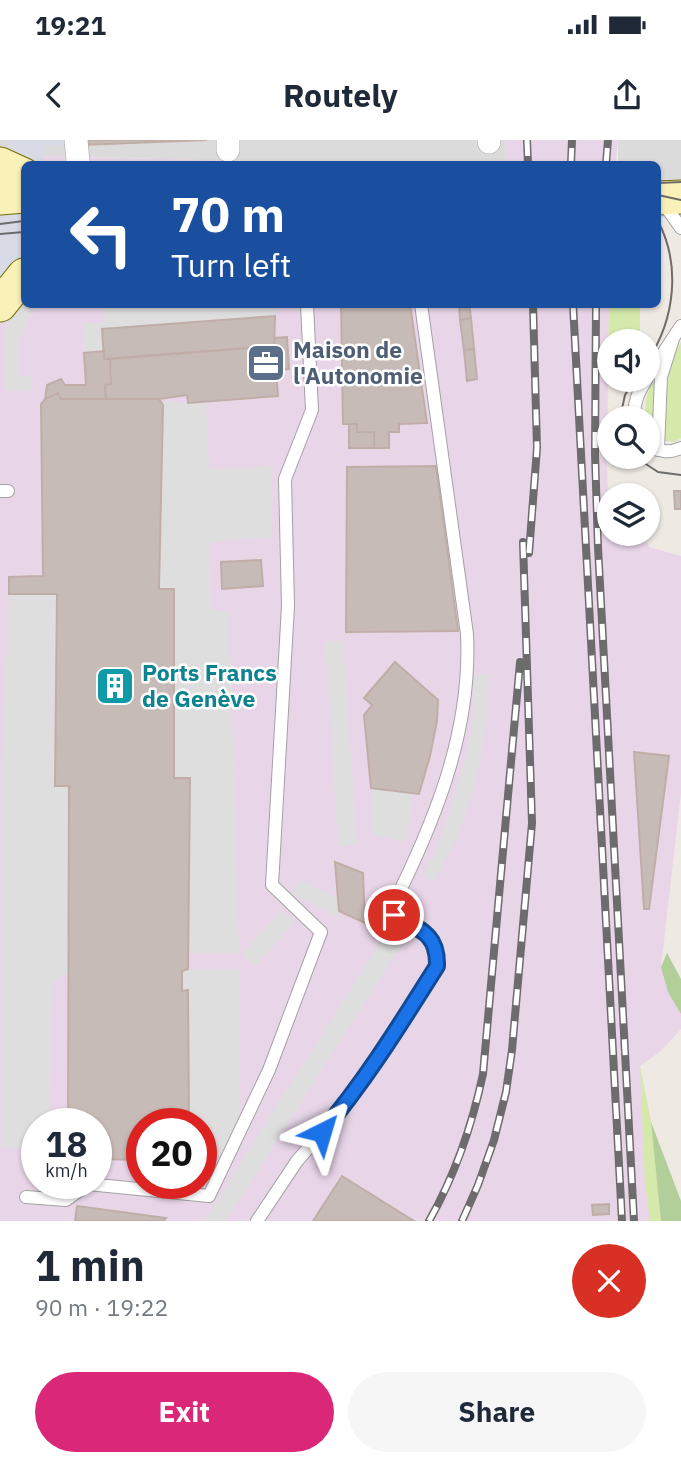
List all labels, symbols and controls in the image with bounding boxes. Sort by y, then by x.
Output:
text: 19:21 [35,8,106,42]
text: Routely [283,74,398,116]
icon: back [35,76,73,114]
icon: share [608,76,646,114]
text: 70 m [171,182,285,245]
icon: left [56,189,147,280]
text: Turn left [171,244,291,286]
map controls [597,329,660,546]
button: sound [597,329,660,392]
place label: Maison de l'Autonomie [293,334,423,390]
office icon: Maison de l'Autonomie [245,342,287,384]
button: search [597,406,660,469]
button: layers [597,483,660,546]
place label: Ports Francs de Genève [142,657,277,713]
building icon: Ports Francs de Genève [94,665,136,707]
pin [364,885,424,945]
icon: arrive [375,896,413,934]
position arrow [285,1095,359,1169]
speed limit sign: 20 [126,1108,217,1199]
text: 18 [45,1121,88,1167]
text: km/h [45,1159,88,1182]
text: 1 min [35,1238,145,1293]
button: close [572,1244,646,1318]
text: 90 m · 19:22 [35,1292,168,1322]
button: Exit [35,1372,334,1452]
button: Share [348,1372,646,1452]

